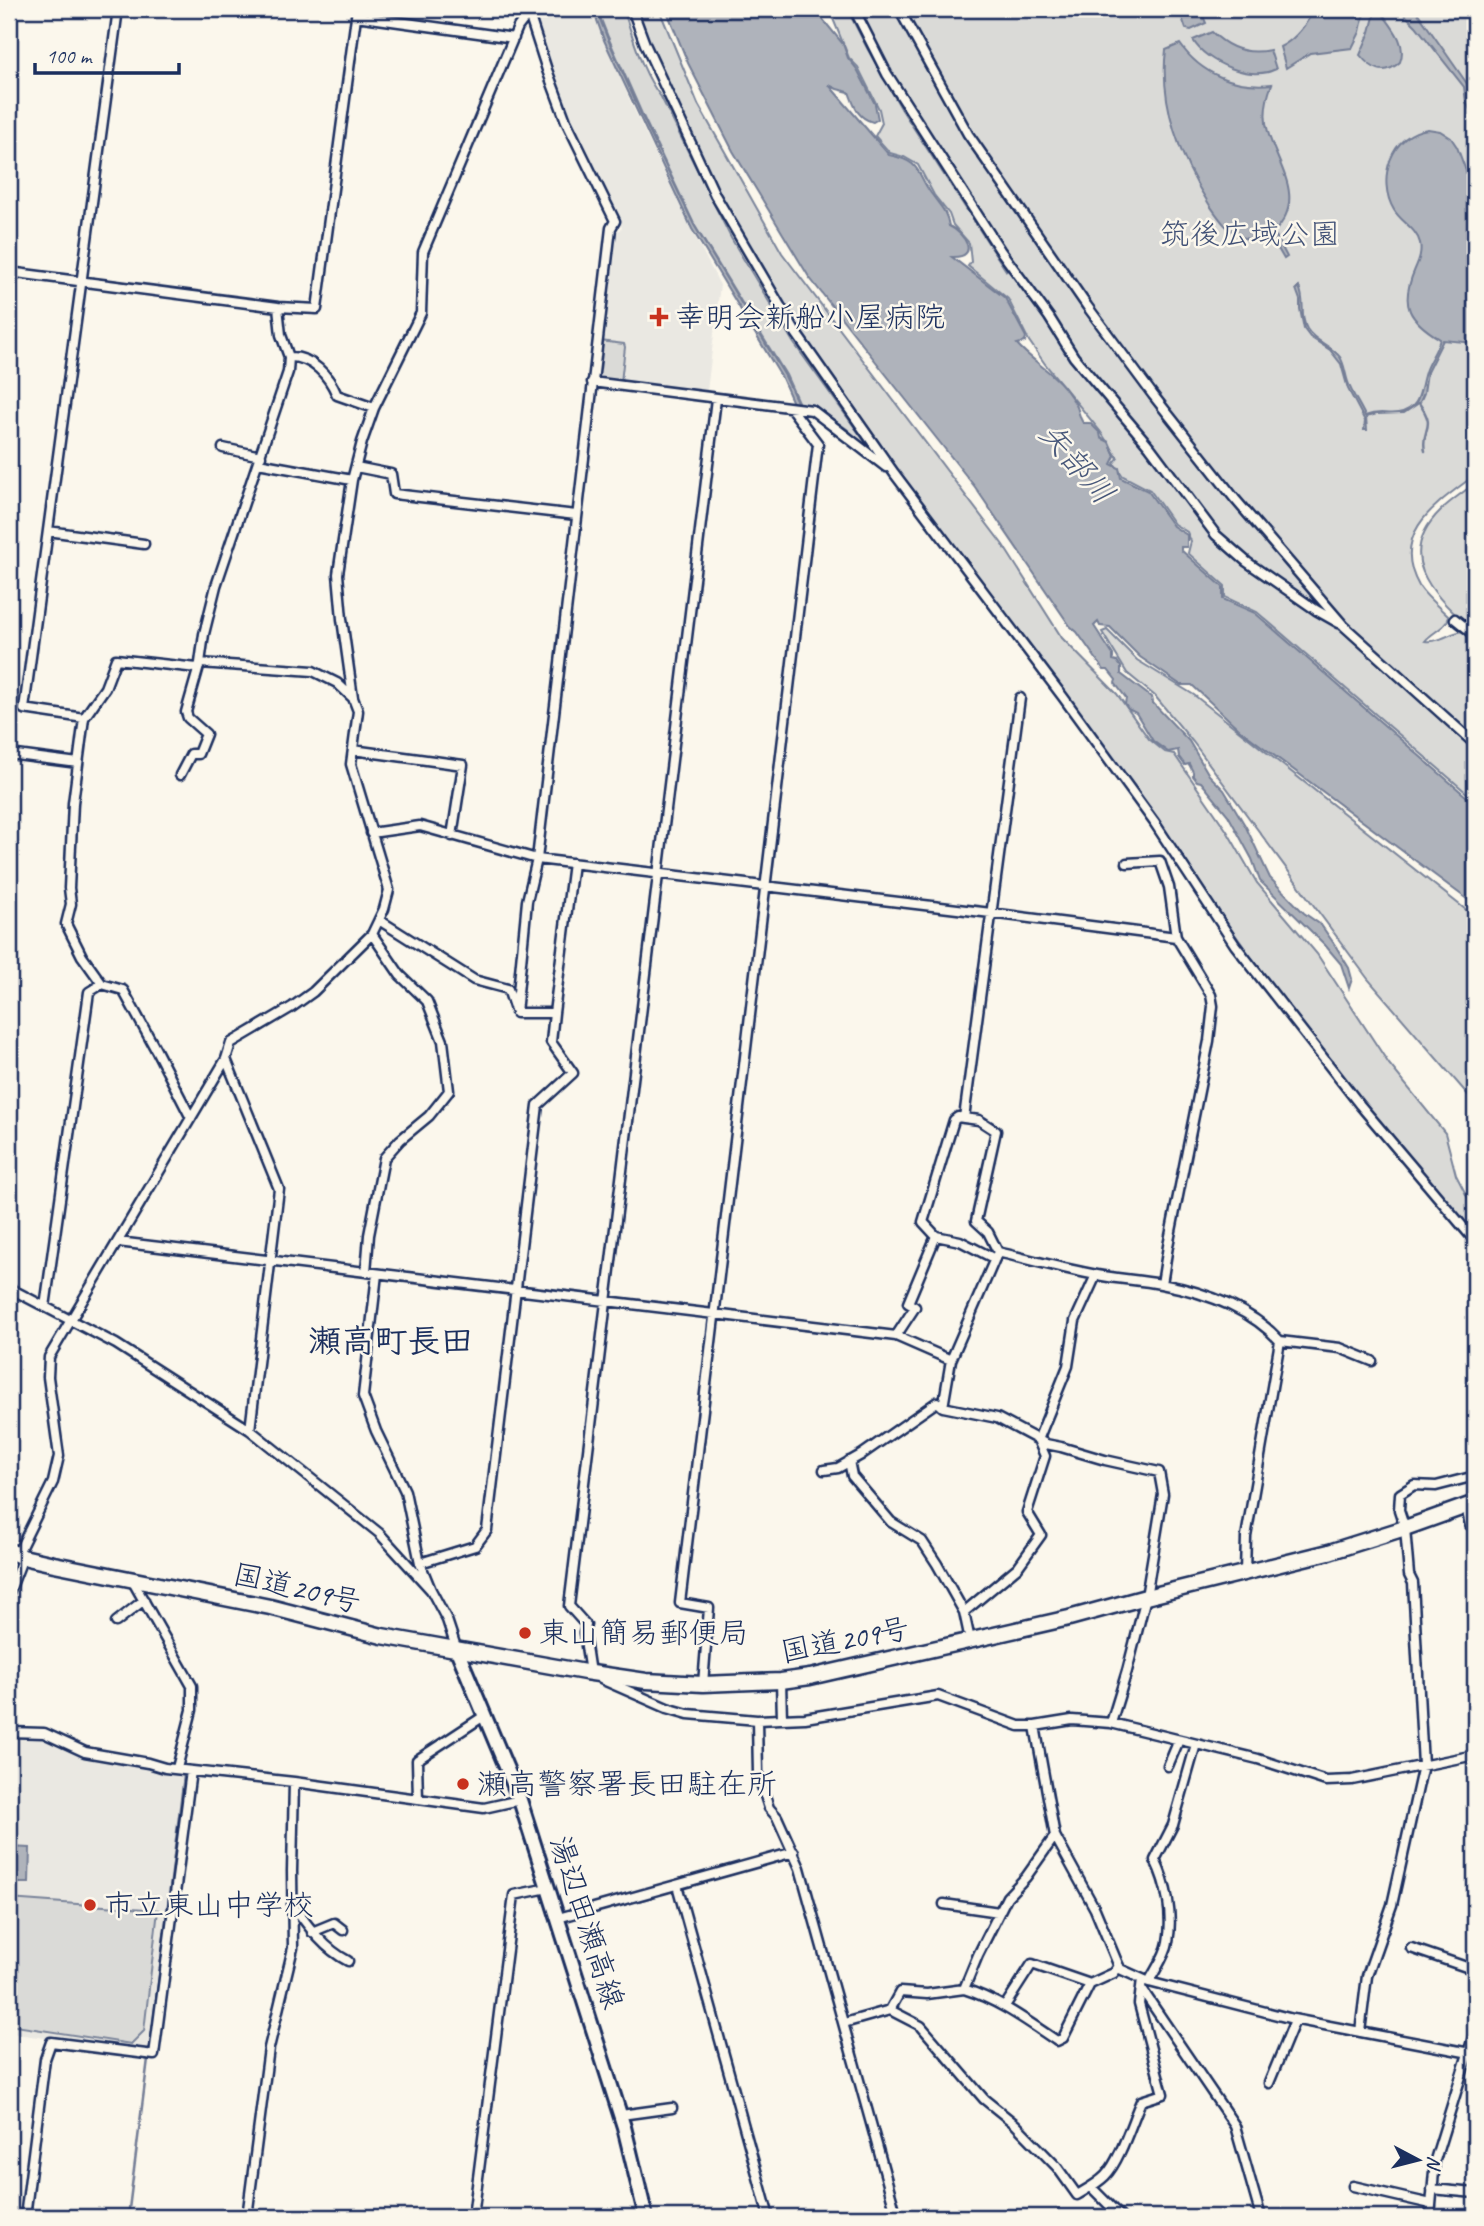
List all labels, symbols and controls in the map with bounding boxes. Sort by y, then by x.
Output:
scale bar [35,32,178,76]
text: 100 m [46,43,93,69]
park label: 筑後広域公園 [1160,215,1340,253]
place label: 幸明会新船小屋病院 [675,298,945,336]
marker: 幸明会新船小屋病院 [649,307,669,327]
water label: 矢部川 [1030,414,1124,513]
district label: 瀬高町長田 [309,1320,474,1362]
street label: 国道209号 [229,1555,365,1621]
street label: 国道209号 [777,1609,913,1671]
place label: 東山簡易郵便局 [539,1614,749,1652]
marker: 東山簡易郵便局 [517,1625,533,1641]
place label: 瀬高警察署長田駐在所 [477,1765,777,1803]
marker: 瀬高警察署長田駐在所 [455,1776,471,1792]
street label: 湯辺田瀬高線 [541,1831,633,2013]
place label: 市立東山中学校 [104,1886,314,1924]
marker: 市立東山中学校 [82,1897,98,1913]
north arrow [1382,2124,1452,2194]
text: N [1421,2155,1447,2172]

